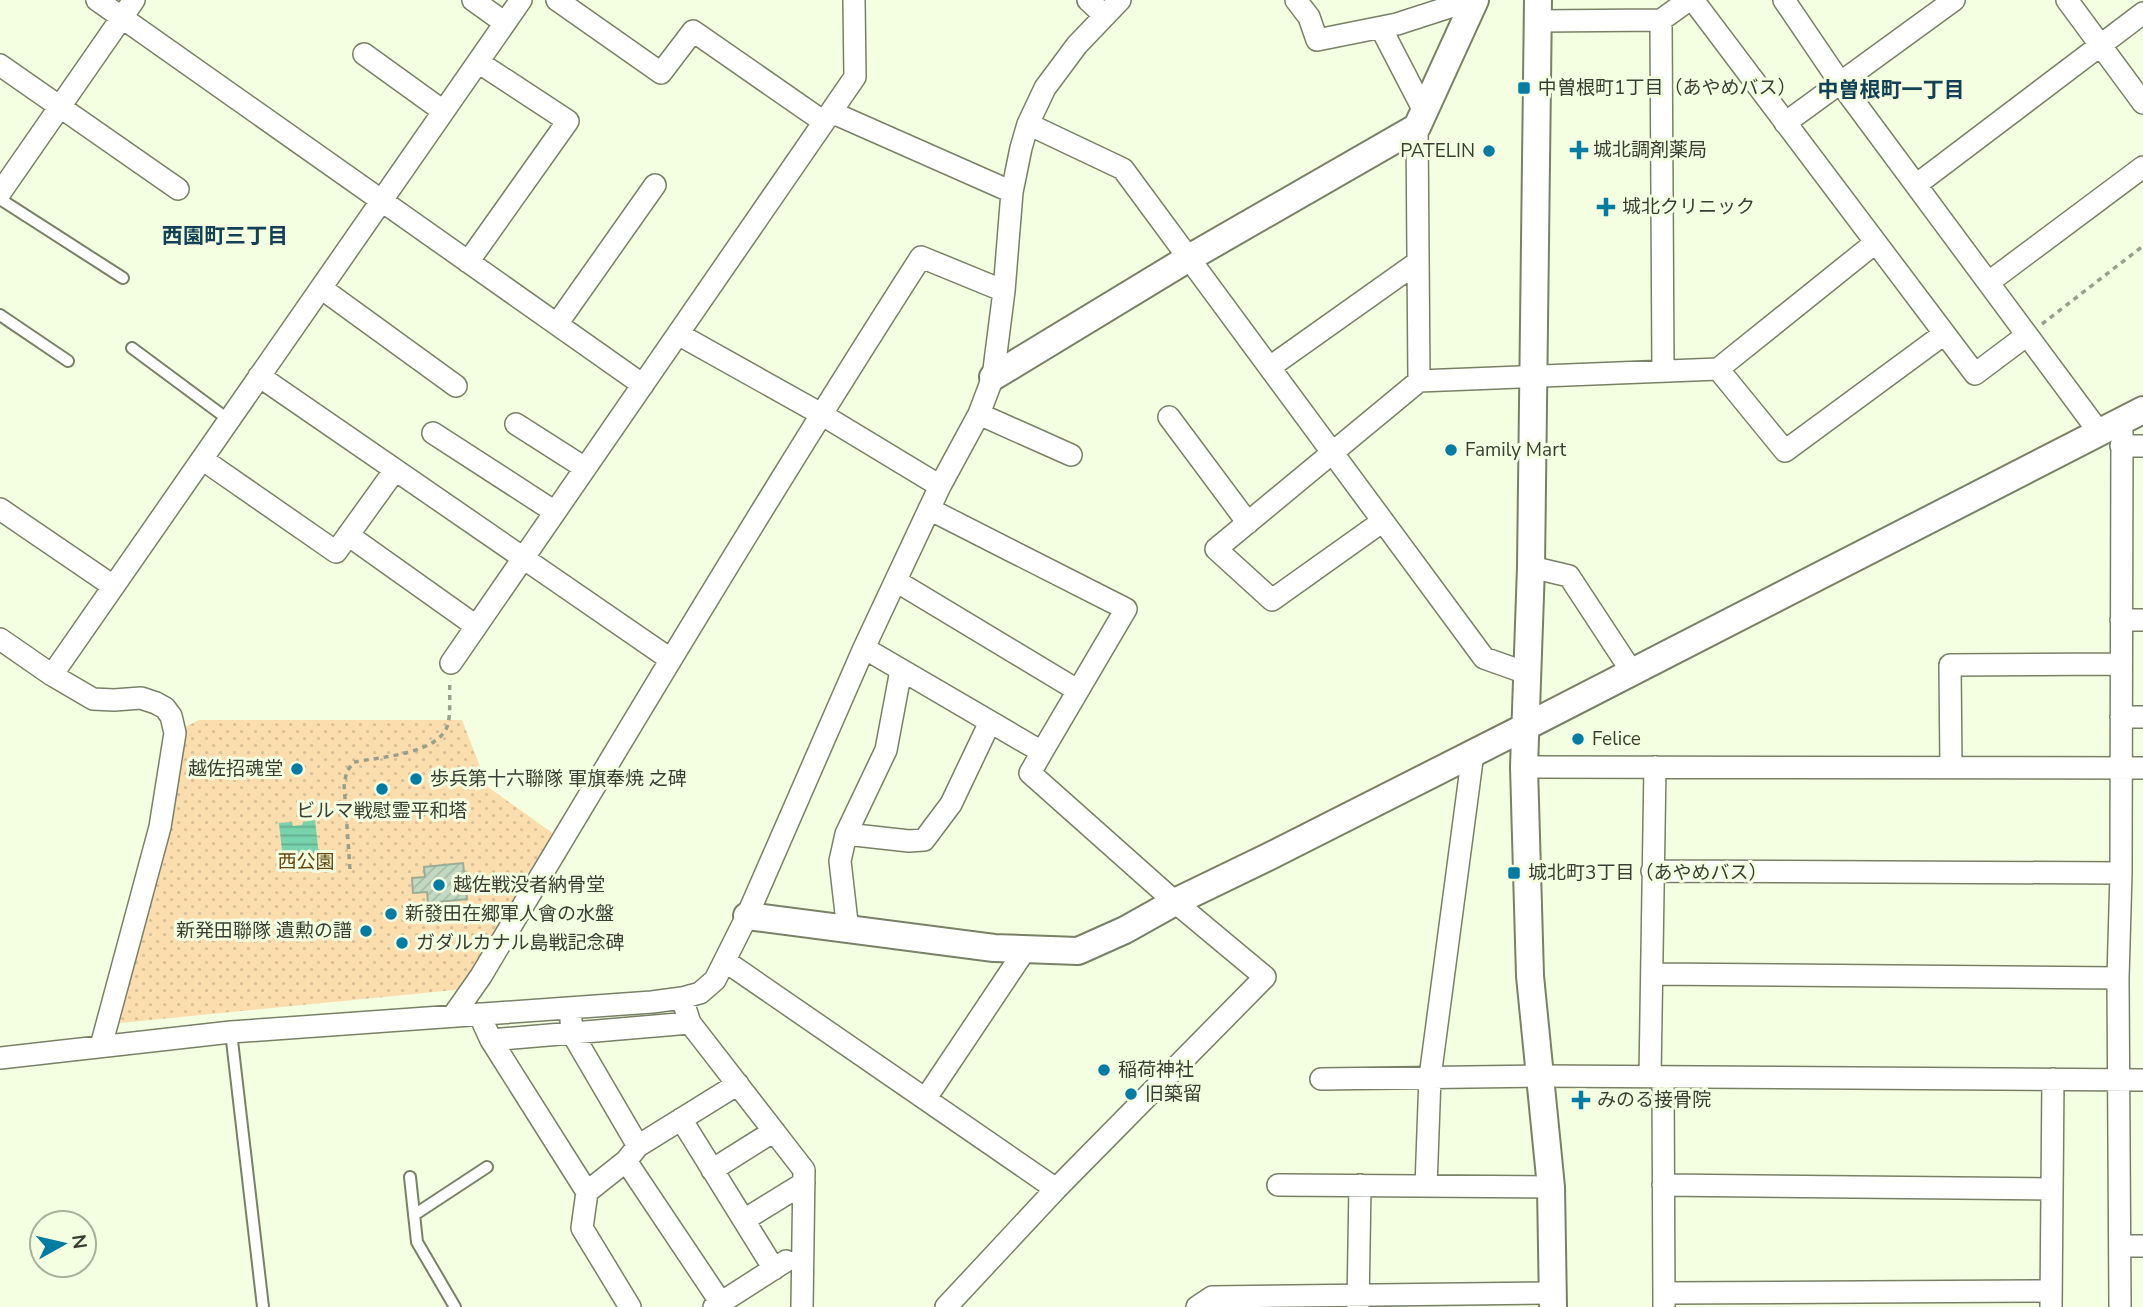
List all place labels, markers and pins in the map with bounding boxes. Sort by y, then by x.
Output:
place label: 中曽根町1丁目（あやめバス） [1538,75,1796,101]
marker: 中曽根町1丁目（あやめバス） [1516,80,1532,96]
place label: 城北調剤薬局 [1593,137,1707,163]
place label: PATELIN [1400,138,1475,164]
marker: 城北調剤薬局 [1571,142,1587,158]
marker: PATELIN [1481,143,1497,159]
place label: 城北クリニック [1622,194,1755,220]
marker: 城北クリニック [1596,197,1616,217]
place label: Family Mart [1465,437,1566,463]
marker: Family Mart [1443,442,1459,458]
place label: Felice [1592,726,1641,752]
marker: Felice [1570,731,1586,747]
place label: 越佐招魂堂 [188,756,283,782]
marker: 越佐招魂堂 [289,761,305,777]
place label: 歩兵第十六聯隊 軍旗奉焼 之碑 [430,766,687,792]
marker: 歩兵第十六聯隊 軍旗奉焼 之碑 [408,771,424,787]
marker: ビルマ戦慰霊平和塔 [374,781,390,797]
place label: ビルマ戦慰霊平和塔 [296,798,468,824]
place label: 城北町3丁目（あやめバス） [1528,860,1767,886]
marker: 城北町3丁目（あやめバス） [1506,865,1522,881]
place label: 越佐戦没者納骨堂 [453,872,605,898]
marker: 越佐戦没者納骨堂 [431,877,447,893]
place label: 新發田在郷軍人會の水盤 [405,901,614,927]
marker: 新發田在郷軍人會の水盤 [383,906,399,922]
place label: 新発田聯隊 遺勲の譜 [176,918,352,944]
marker: 新発田聯隊 遺勲の譜 [358,923,374,939]
place label: ガダルカナル島戦記念碑 [416,930,624,956]
marker: ガダルカナル島戦記念碑 [394,935,410,951]
place label: 稲荷神社 [1118,1057,1194,1083]
marker: 稲荷神社 [1096,1062,1112,1078]
place label: 旧築留 [1145,1081,1202,1107]
marker: 旧築留 [1123,1086,1139,1102]
place label: みのる接骨院 [1597,1087,1711,1113]
marker: みのる接骨院 [1571,1090,1591,1110]

